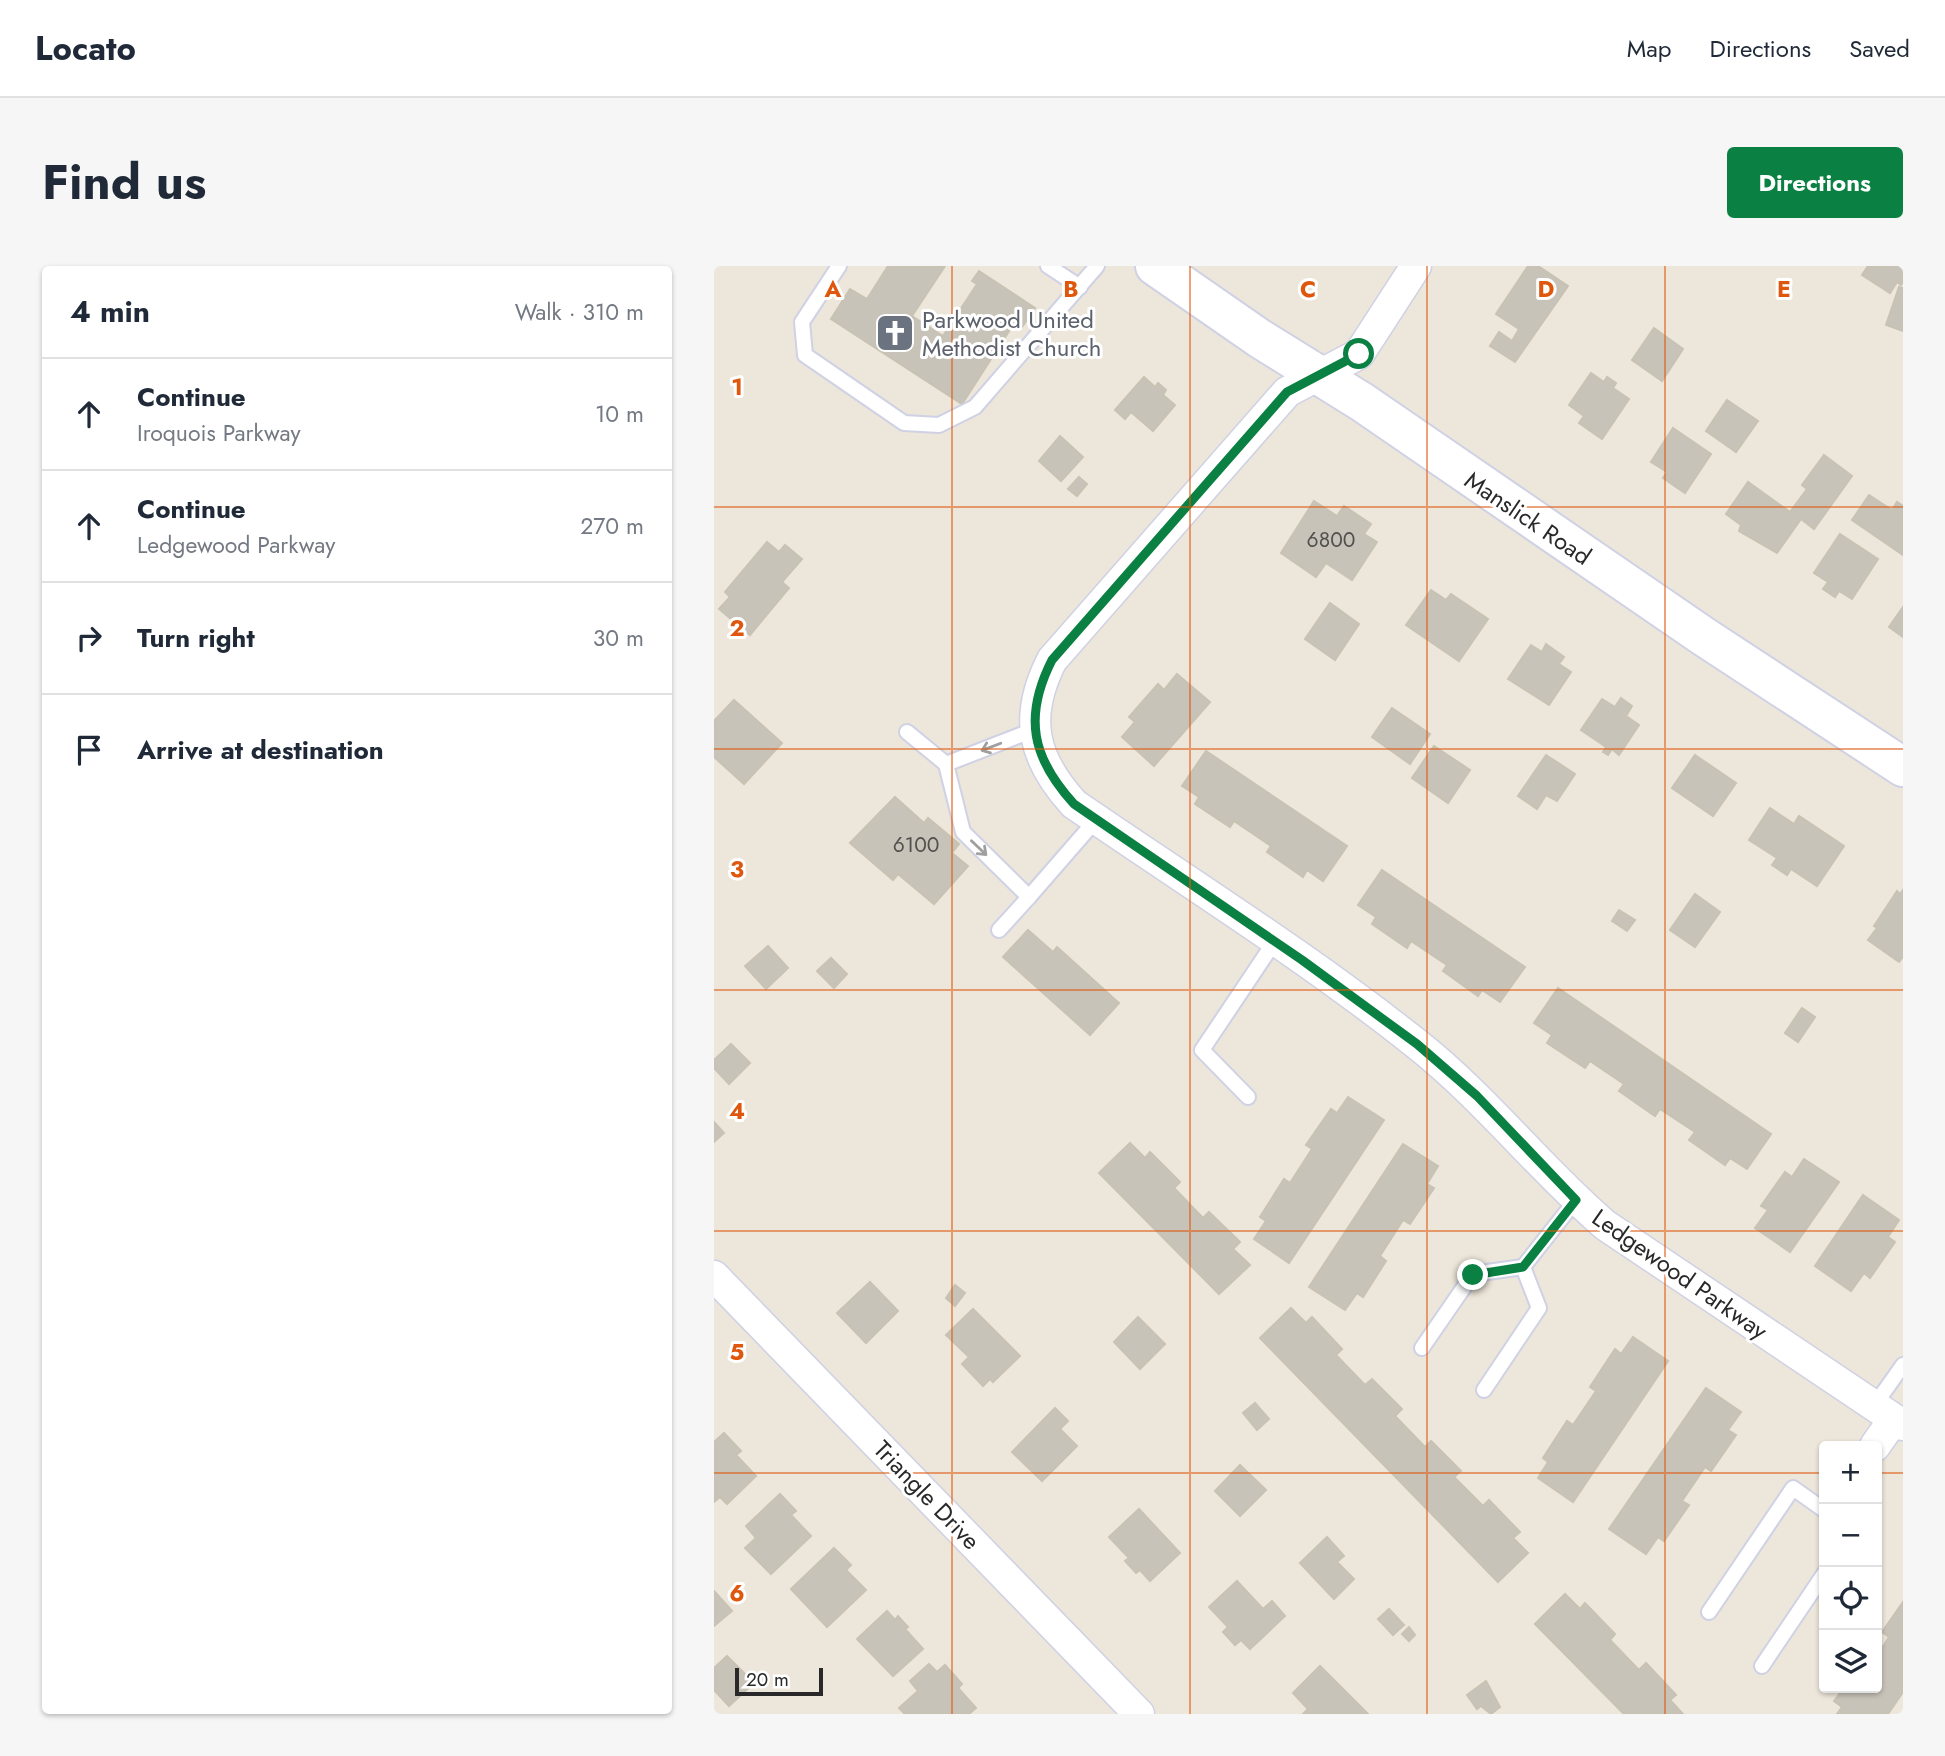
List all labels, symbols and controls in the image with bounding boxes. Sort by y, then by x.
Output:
text: Locato [35,25,136,72]
text: Map [1627,31,1672,66]
text: Directions [1710,31,1811,66]
text: Saved [1849,31,1910,66]
text: Find us [42,147,206,217]
button: Directions [1727,147,1903,218]
text: A [824,272,842,306]
text: B [1063,272,1079,306]
text: C [1300,272,1316,306]
text: D [1538,272,1555,306]
text: E [1777,272,1791,306]
text: 4 min [70,290,150,333]
text: Walk · 310 m [515,295,644,329]
place label: Parkwood United Methodist Church [922,302,1101,365]
church icon: Parkwood United Methodist Church [874,312,916,354]
route start [1343,338,1374,369]
text: 1 [731,370,743,404]
text: Continue [137,378,246,416]
icon: ahead [70,395,108,433]
text: 10 m [595,397,644,431]
text: Iroquois Parkway [137,416,301,450]
street label: Manslick Road [1458,463,1598,573]
text: Continue [137,490,246,528]
icon: ahead [70,507,108,545]
text: 270 m [580,509,644,543]
house number: 6800 [1307,525,1355,555]
text: Ledgewood Parkway [137,528,335,562]
text: 2 [729,611,745,645]
icon: right [70,619,108,657]
text: Turn right [137,619,255,657]
text: 30 m [593,621,644,655]
icon: arrive [70,731,108,769]
text: Arrive at destination [137,731,384,769]
one-way arrow [981,741,1002,754]
house number: 6100 [893,830,939,860]
one-way arrow [970,839,987,856]
text: 3 [730,852,744,886]
text: 4 [729,1094,745,1128]
street label: Ledgewood Parkway [1585,1200,1775,1348]
route end [1457,1259,1488,1290]
text: 5 [730,1335,744,1369]
street label: Triangle Drive [866,1433,988,1557]
map controls [1819,1441,1882,1693]
button: + [1819,1441,1882,1504]
button: − [1819,1504,1882,1567]
button: locate [1819,1567,1882,1630]
text: 6 [729,1576,745,1610]
button: layers [1819,1630,1882,1693]
scale bar [735,1665,822,1697]
text: 20 m [746,1666,789,1693]

